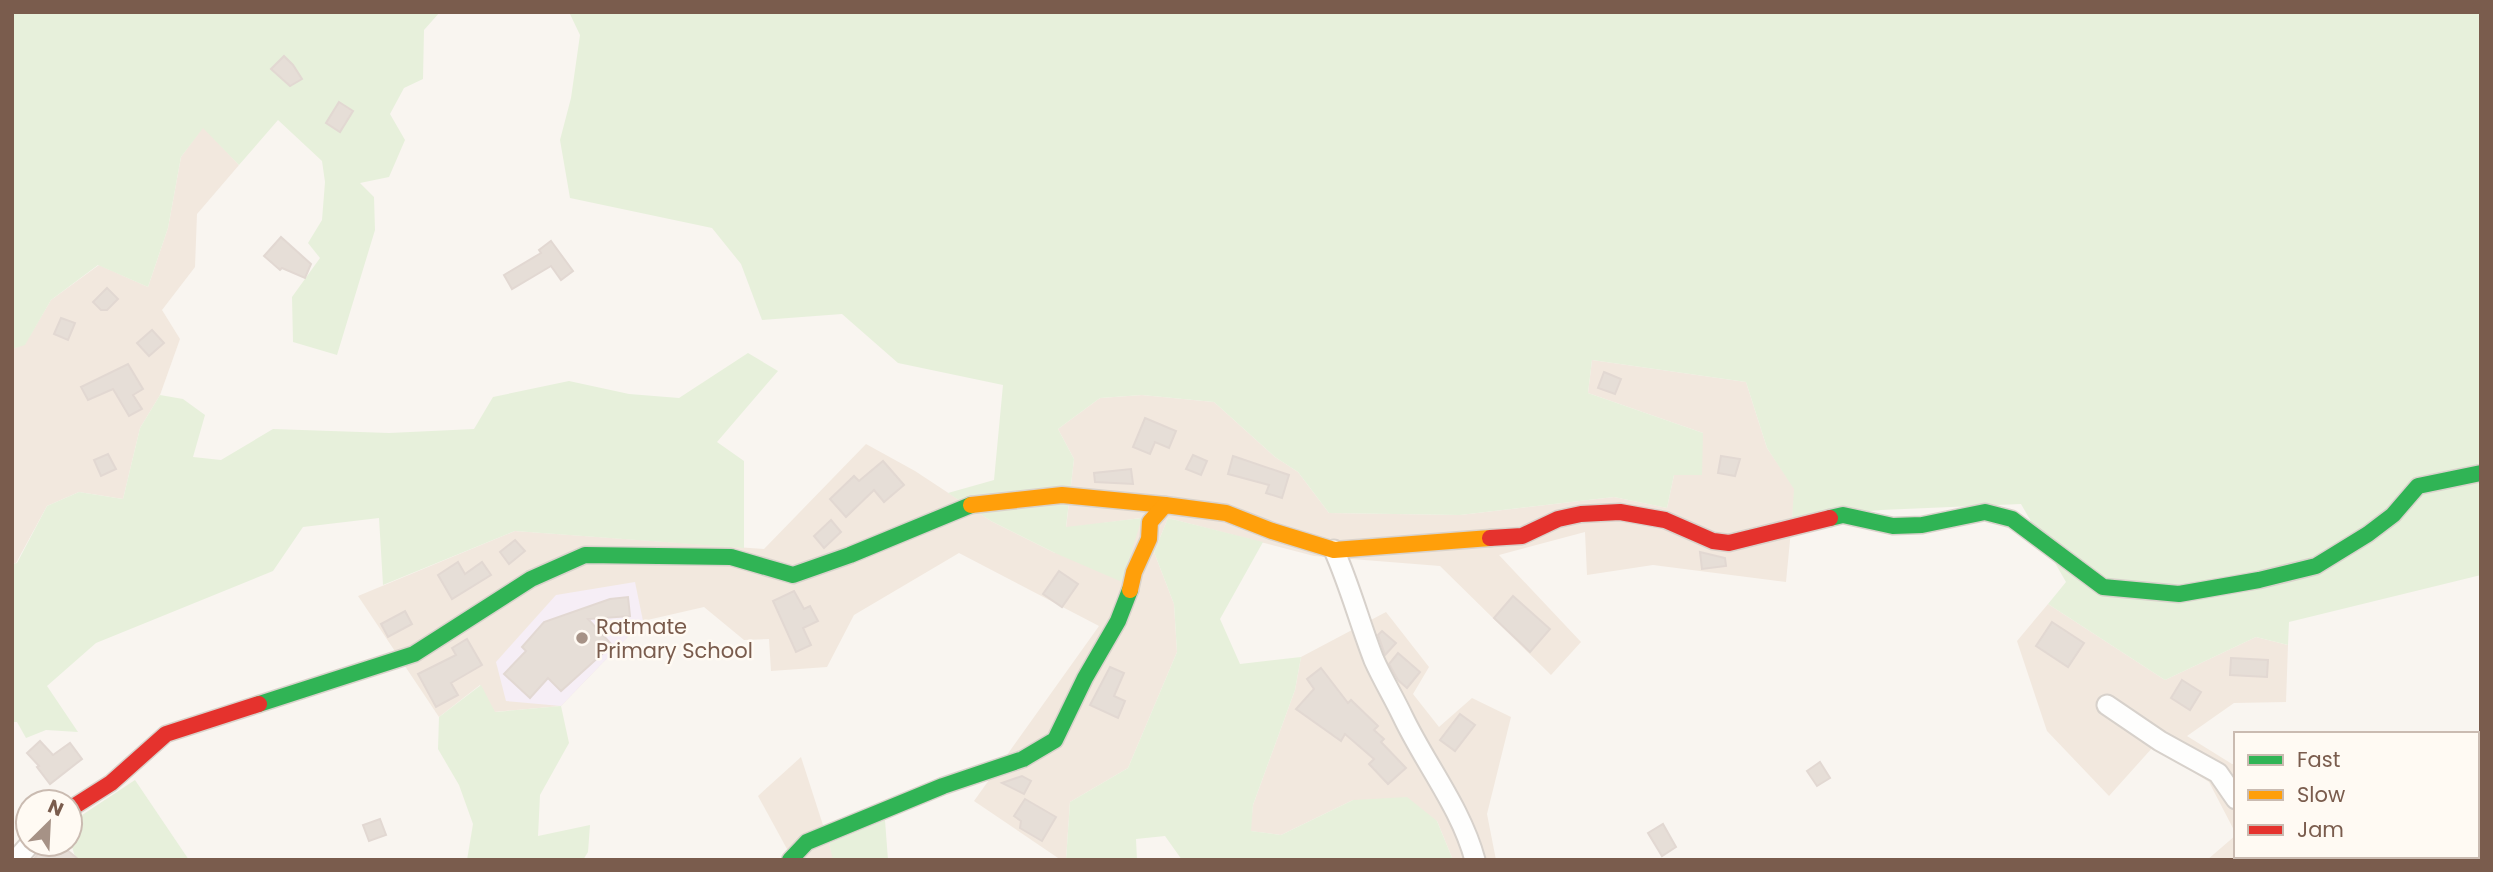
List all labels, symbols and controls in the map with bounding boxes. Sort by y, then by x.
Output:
place label: Ratmate Primary School [596,612,753,665]
marker: Ratmate Primary School [574,630,590,646]
legend [2234,732,2479,858]
text: Fast [2297,745,2340,774]
text: Slow [2297,780,2345,809]
north arrow [14,788,84,858]
text: N [44,793,68,823]
text: Jam [2297,815,2344,844]

